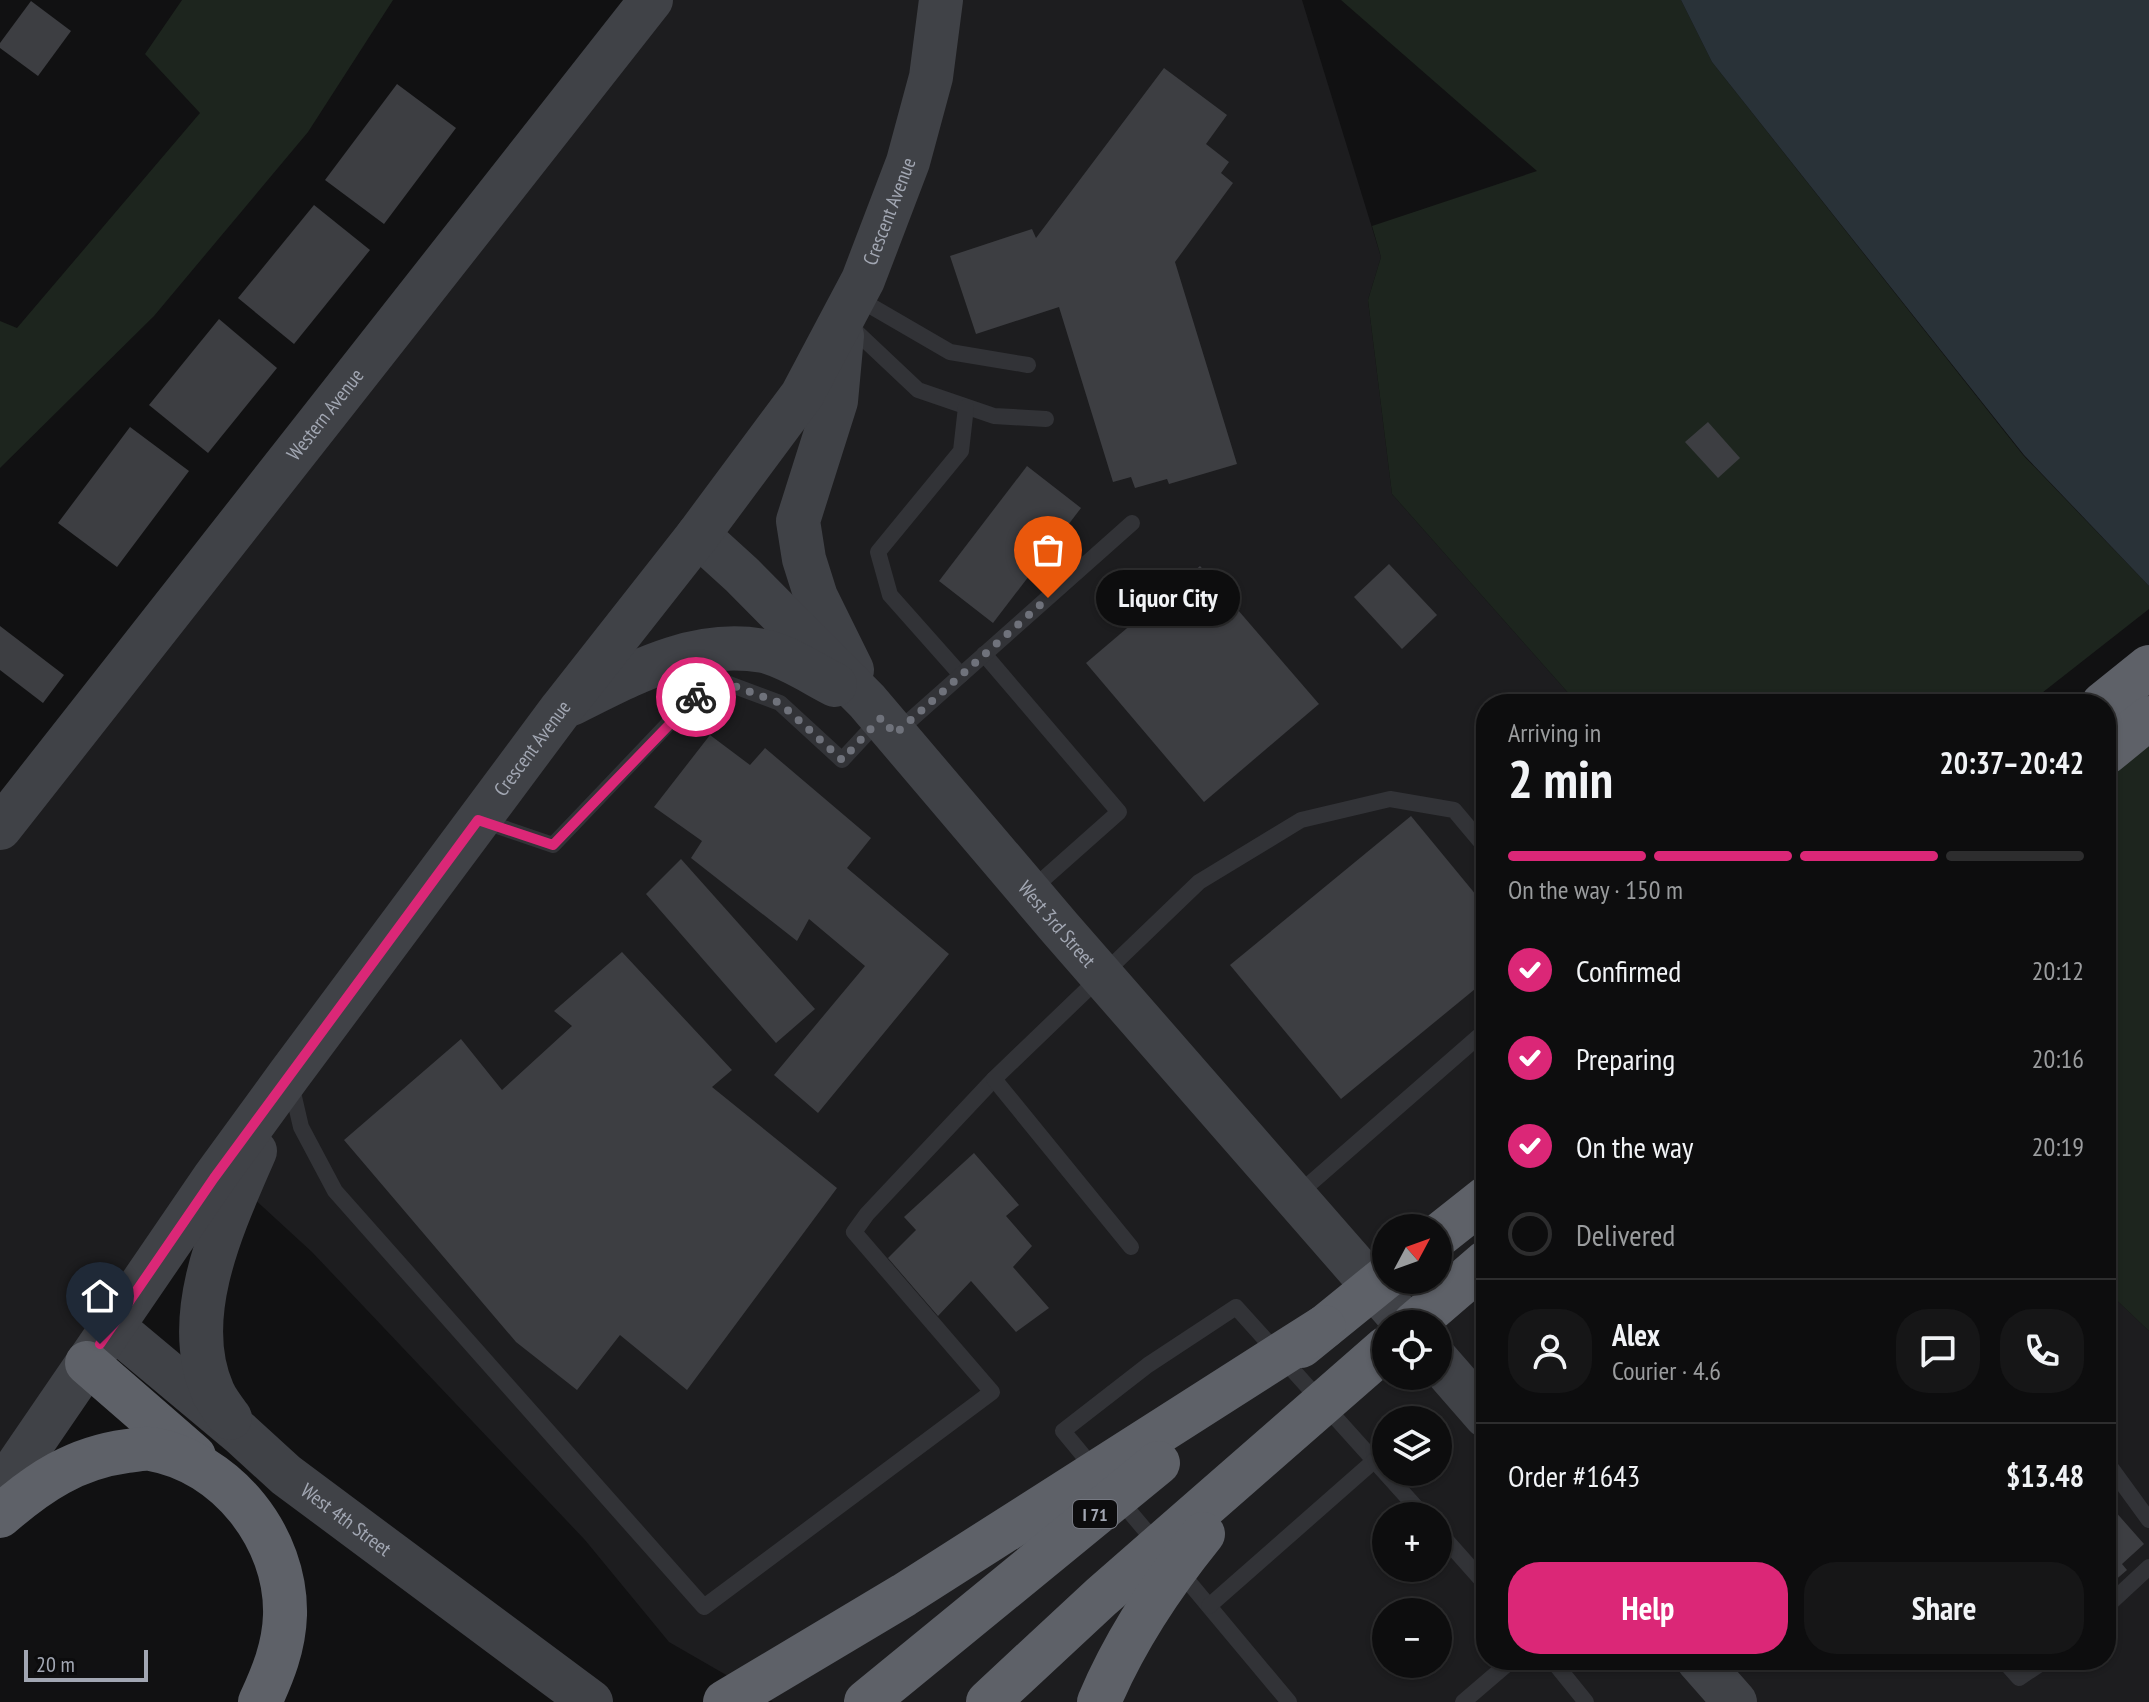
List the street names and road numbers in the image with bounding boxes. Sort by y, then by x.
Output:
street label: Crescent Avenue [857,154,921,269]
street label: Western Avenue [281,363,369,466]
street label: Crescent Avenue [488,695,576,801]
street label: West 3rd Street [1012,875,1102,973]
street label: West 4th Street [296,1477,397,1562]
road number: I 71 [1073,1500,1117,1528]

